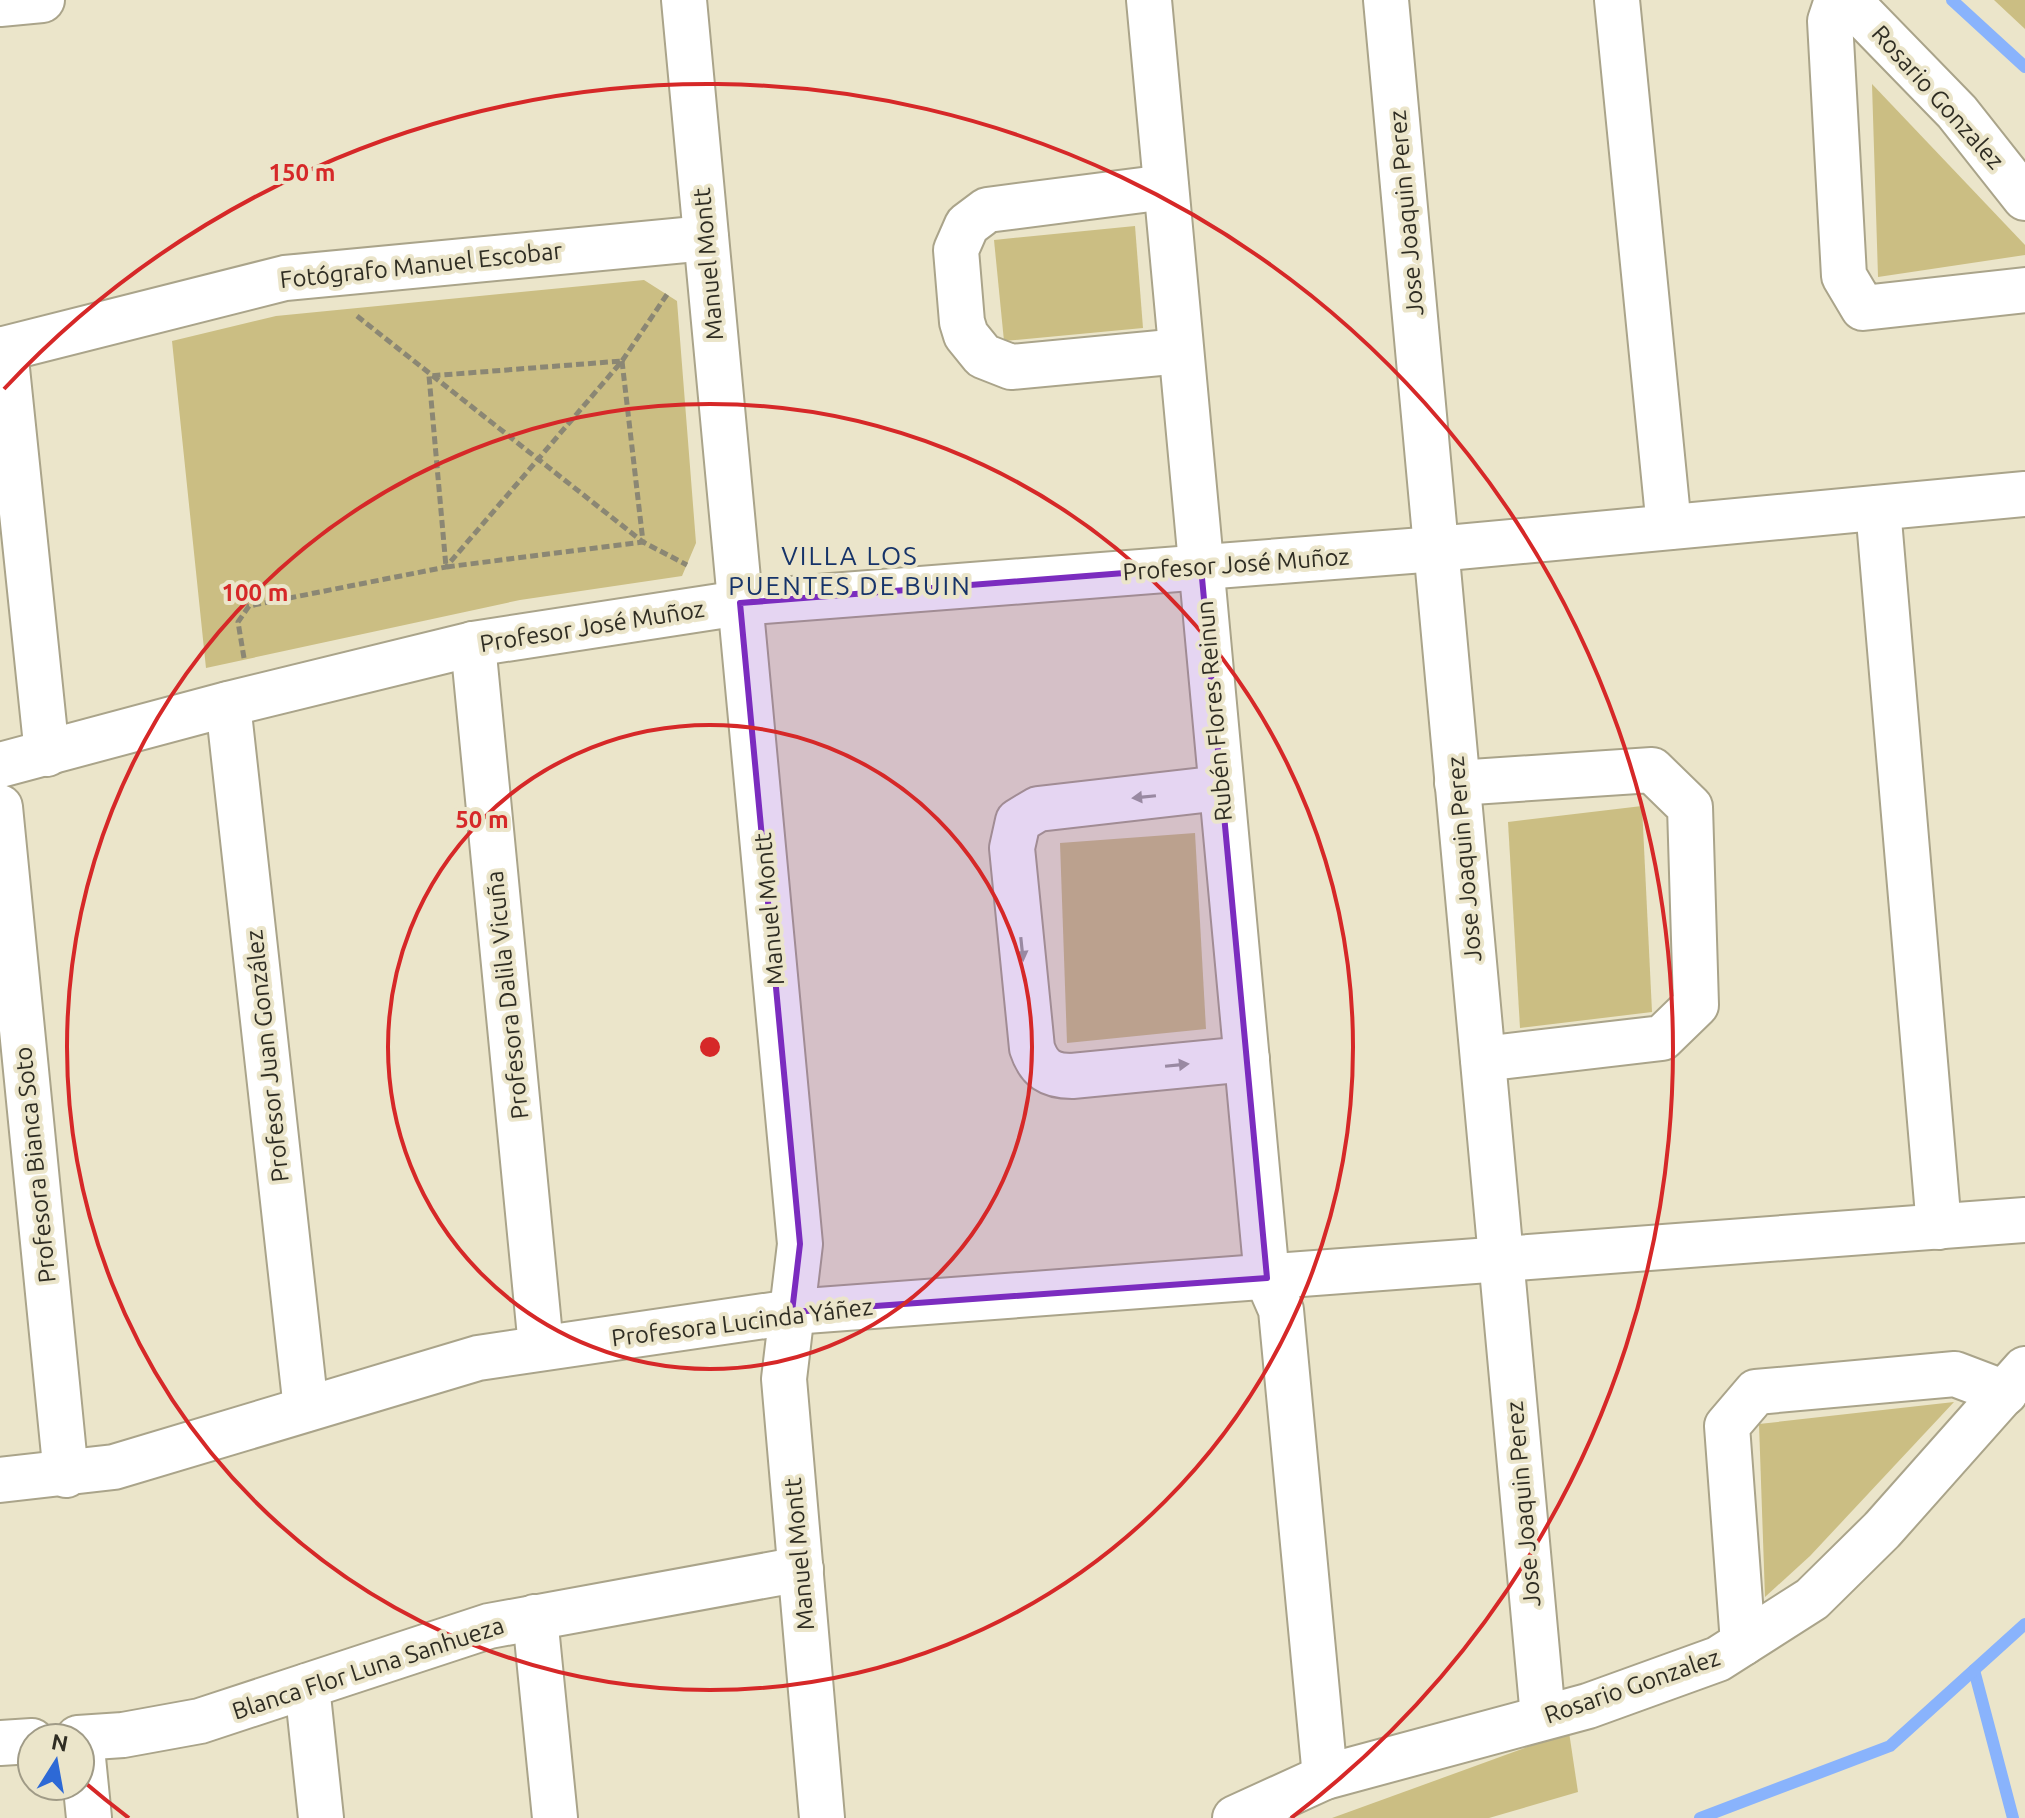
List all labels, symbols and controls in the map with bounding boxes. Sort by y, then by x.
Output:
street label: Rosario Gonzalez [1866,20,2010,174]
street label: Jose Joaquin Perez [1384,109,1428,317]
text: 150 m [269,159,335,186]
street label: Manuel Montt [688,186,728,341]
street label: Fotógrafo Manuel Escobar [278,237,564,293]
district label: VILLA LOS PUENTES DE BUIN [728,541,972,600]
street label: Profesor José Muñoz [1122,543,1350,585]
text: 100 m [222,579,288,606]
street label: Profesor José Muñoz [478,595,706,657]
street label: Rubén Flores Reinun [1191,600,1237,822]
street label: Jose Joaquin Perez [1442,755,1486,963]
one-way arrow [1131,790,1156,803]
text: 50 m [455,806,509,833]
street label: Manuel Montt [749,831,789,986]
street label: Profesora Dalila Vicuña [481,870,533,1120]
street label: Profesor Juan González [240,929,294,1183]
one-way arrow [1015,937,1028,962]
centre of rings [696,1033,724,1061]
street label: Profesora Bianca Soto [9,1046,61,1284]
one-way arrow [1165,1059,1190,1072]
street label: Profesora Lucinda Yáñez [610,1293,874,1351]
street label: Jose Joaquin Perez [1501,1400,1545,1608]
street label: Manuel Montt [779,1476,819,1631]
street label: Blanca Flor Luna Sanhueza [229,1611,507,1725]
street label: Rosario Gonzalez [1541,1643,1723,1729]
north arrow [16,1722,96,1802]
text: N [49,1728,70,1756]

